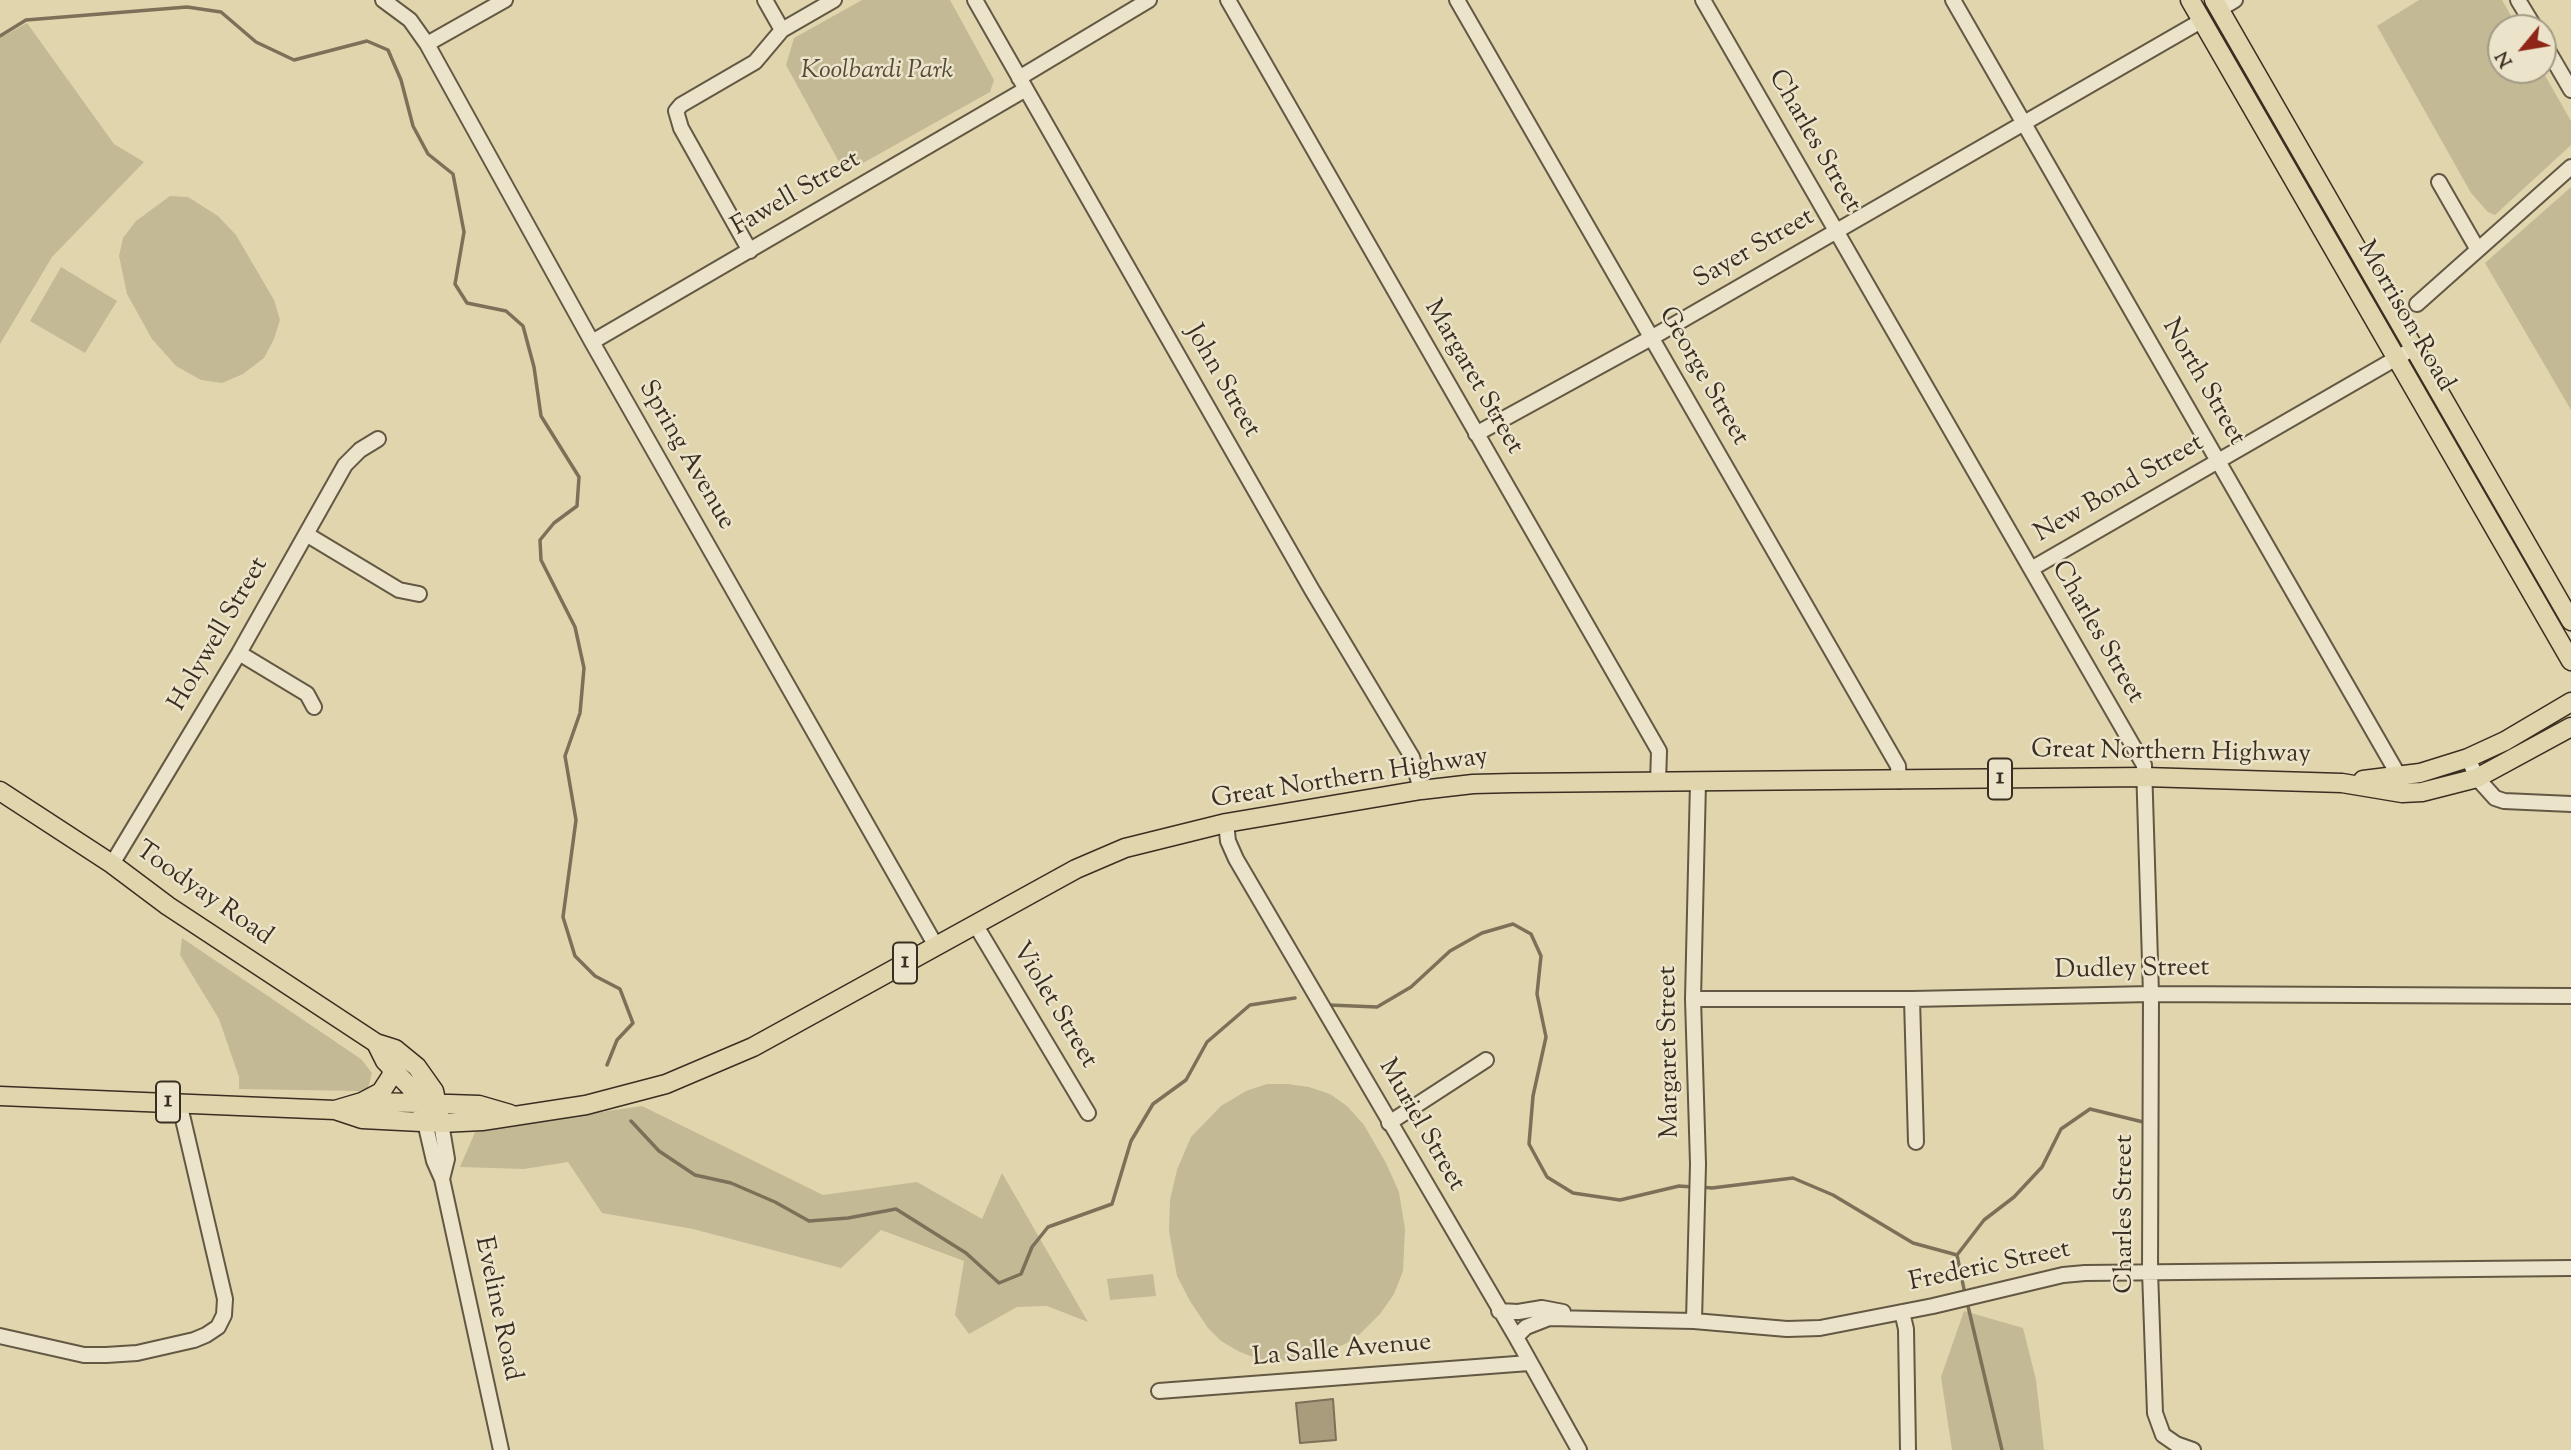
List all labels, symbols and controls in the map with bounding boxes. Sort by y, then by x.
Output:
north arrow [2487,14,2557,84]
text: N [2490,45,2521,72]
park label: Koolbardi Park [801,57,953,89]
street label: Charles Street [1760,65,1866,219]
street label: Fawell Street [727,146,867,244]
street label: Sayer Street [1689,203,1821,297]
street label: Morrison Road [2348,236,2460,398]
street label: Margaret Street [1415,295,1529,461]
street label: George Street [1650,302,1754,452]
street label: North Street [2153,314,2251,452]
street label: John Street [1176,320,1266,444]
street label: Spring Avenue [630,376,740,536]
street label: New Bond Street [2030,429,2210,551]
street label: Holywell Street [163,553,277,717]
street label: Charles Street [2043,556,2149,710]
street label: Great Northern Highway [2031,736,2311,772]
street label: Great Northern Highway [1209,743,1491,817]
road number: 1 [1988,758,2012,800]
street label: Toodyay Road [128,836,278,954]
street label: Violet Street [1003,937,1103,1075]
road number: 1 [893,943,917,984]
street label: Dudley Street [2054,954,2210,988]
street label: Margaret Street [1654,965,1688,1139]
street label: Muriel Street [1370,1054,1470,1198]
road number: 1 [156,1082,180,1122]
street label: Charles Street [2111,1134,2143,1294]
street label: Eveline Road [466,1234,526,1384]
street label: Frederic Street [1907,1236,2073,1300]
street label: La Salle Avenue [1251,1329,1433,1375]

